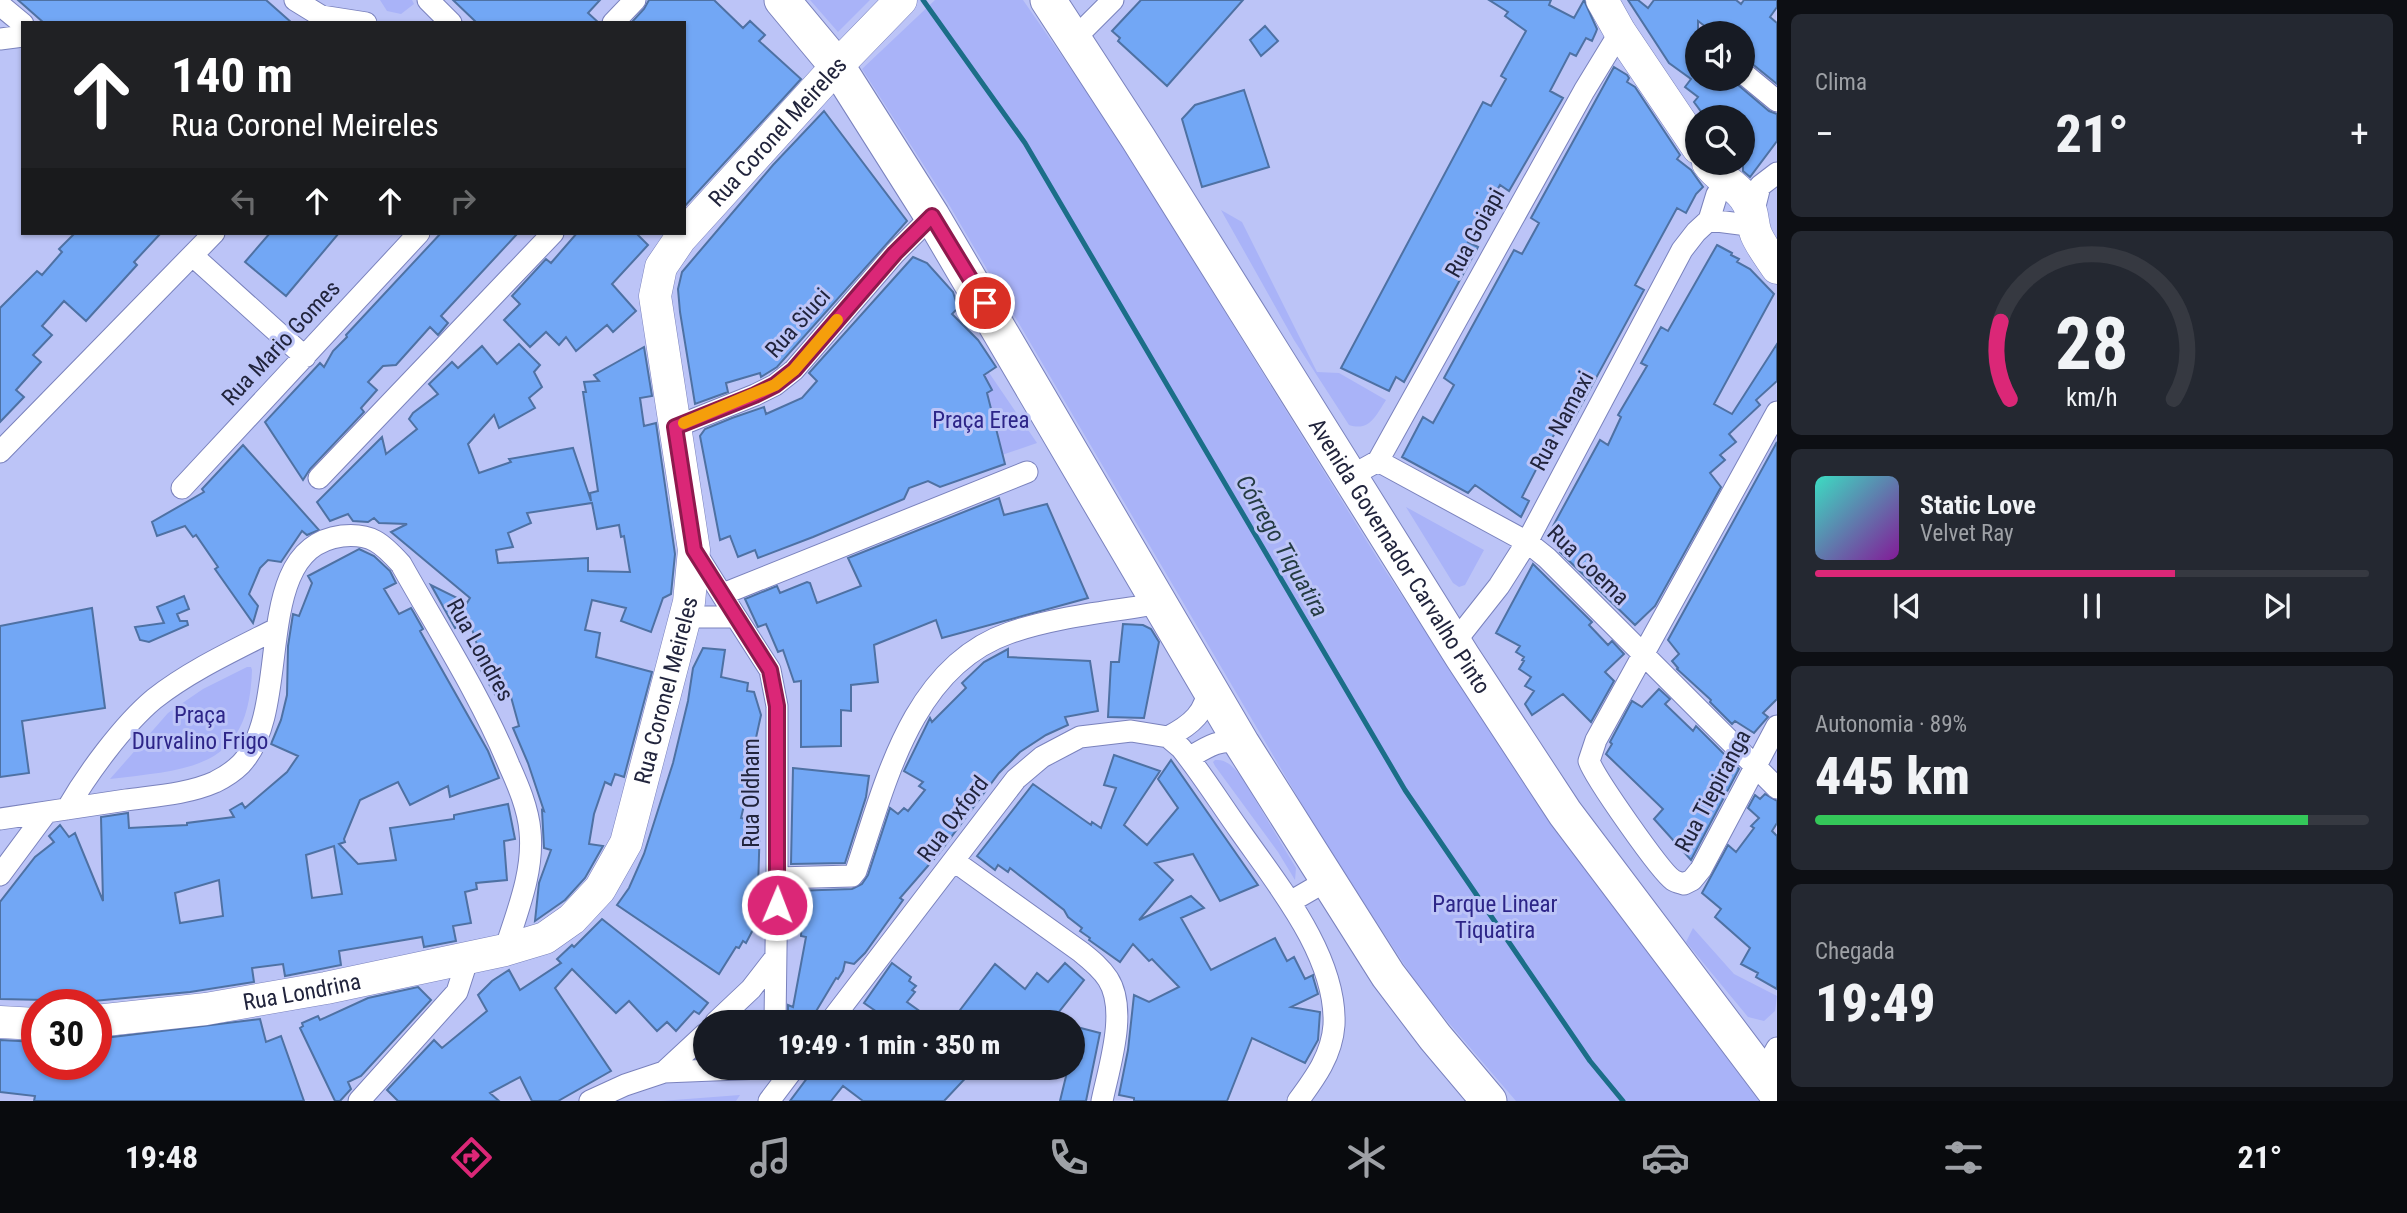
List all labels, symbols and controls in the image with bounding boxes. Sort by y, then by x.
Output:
map controls [1685,21,1755,175]
button: sound [1685,21,1755,91]
text: 140 m [171,47,293,104]
icon: ahead [56,49,147,140]
street label: Rua Coronel Meireles [703,51,852,212]
text: Clima [1815,69,1867,96]
text: 21° [2055,104,2129,165]
button: search [1685,105,1755,175]
text: Rua Coronel Meireles [171,106,439,144]
text: − [1815,112,1834,156]
text: + [2350,112,2369,156]
icon: left [225,182,263,220]
icon: ahead [298,182,336,220]
icon: ahead [371,182,409,220]
icon: right [444,182,482,220]
street label: Rua Goiapi [1440,184,1510,282]
pin [955,273,1015,333]
street label: Rua Mario Gomes [216,275,346,411]
street label: Rua Siuci [760,283,836,363]
icon: arrive [966,284,1004,322]
text: 28 [2055,302,2129,388]
street label: Rua Namaxi [1525,367,1599,475]
text: km/h [2066,383,2118,412]
park label: Praça Erea [932,407,1030,434]
street label: Avenida Governador Carvalho Pinto [1303,413,1496,699]
water label: Córrego Tiquatira [1230,470,1334,622]
text: Static Love [1920,490,2036,520]
street label: Rua Coema [1541,519,1635,611]
text: Velvet Ray [1920,520,2014,547]
icon: previous [1888,587,1926,625]
icon: pause [2073,587,2111,625]
icon: next [2258,587,2296,625]
street label: Rua Londres [441,594,519,706]
street label: Rua Coronel Meireles [629,594,703,787]
park label: Praça Durvalino Frigo [132,702,268,755]
text: Autonomia · 89% [1815,711,1967,738]
street label: Rua Tiepiranga [1669,725,1757,857]
street label: Rua Oldham [738,738,765,848]
text: 445 km [1815,746,1970,807]
street label: Rua Oxford [912,771,994,867]
position arrow [740,868,814,942]
park label: Parque Linear Tiquatira [1432,891,1558,944]
text: Chegada [1815,938,1895,965]
street label: Rua Londrina [241,968,363,1016]
text: 19:49 [1815,973,1935,1034]
speed limit sign: 30 [21,989,112,1080]
text: 19:49 · 1 min · 350 m [778,1030,1000,1060]
icon: directions [447,1133,496,1182]
icon: music [746,1133,795,1182]
icon: phone [1044,1133,1093,1182]
icon: climate [1342,1133,1391,1182]
icon: car [1641,1133,1690,1182]
icon: filters [1939,1133,1988,1182]
text: 19:48 [125,1138,198,1176]
text: 21° [2238,1138,2282,1176]

